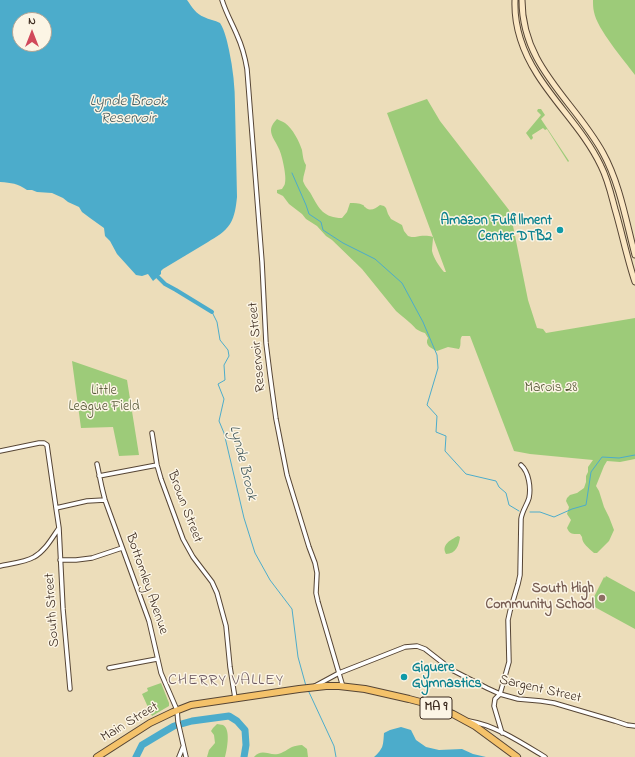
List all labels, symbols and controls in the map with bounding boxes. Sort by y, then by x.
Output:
north arrow [12,12,52,52]
text: N [28,13,36,29]
water label: Lynde Brook Reservoir [90,94,166,129]
place label: Amazon Fulfillment Center DTB2 [441,214,552,246]
marker: Amazon Fulfillment Center DTB2 [555,225,565,235]
street label: Reservoir Street [246,301,270,393]
park label: Marois 28 [524,381,578,397]
park label: Little League Field [68,384,140,416]
water label: Lynde Brook [224,424,260,502]
street label: Brown Street [163,469,205,545]
street label: Bottomley Avenue [121,531,171,637]
street label: South Street [42,572,64,648]
place label: South High Community School [486,582,594,614]
marker: South High Community School [597,593,607,603]
place label: Giguere Gymnastics [412,661,482,694]
district label: CHERRY VALLEY [168,671,284,691]
marker: Giguere Gymnastics [399,672,409,682]
street label: Sargent Street [497,672,583,708]
road number: MA 9 [420,697,452,719]
street label: Main Street [98,699,162,747]

